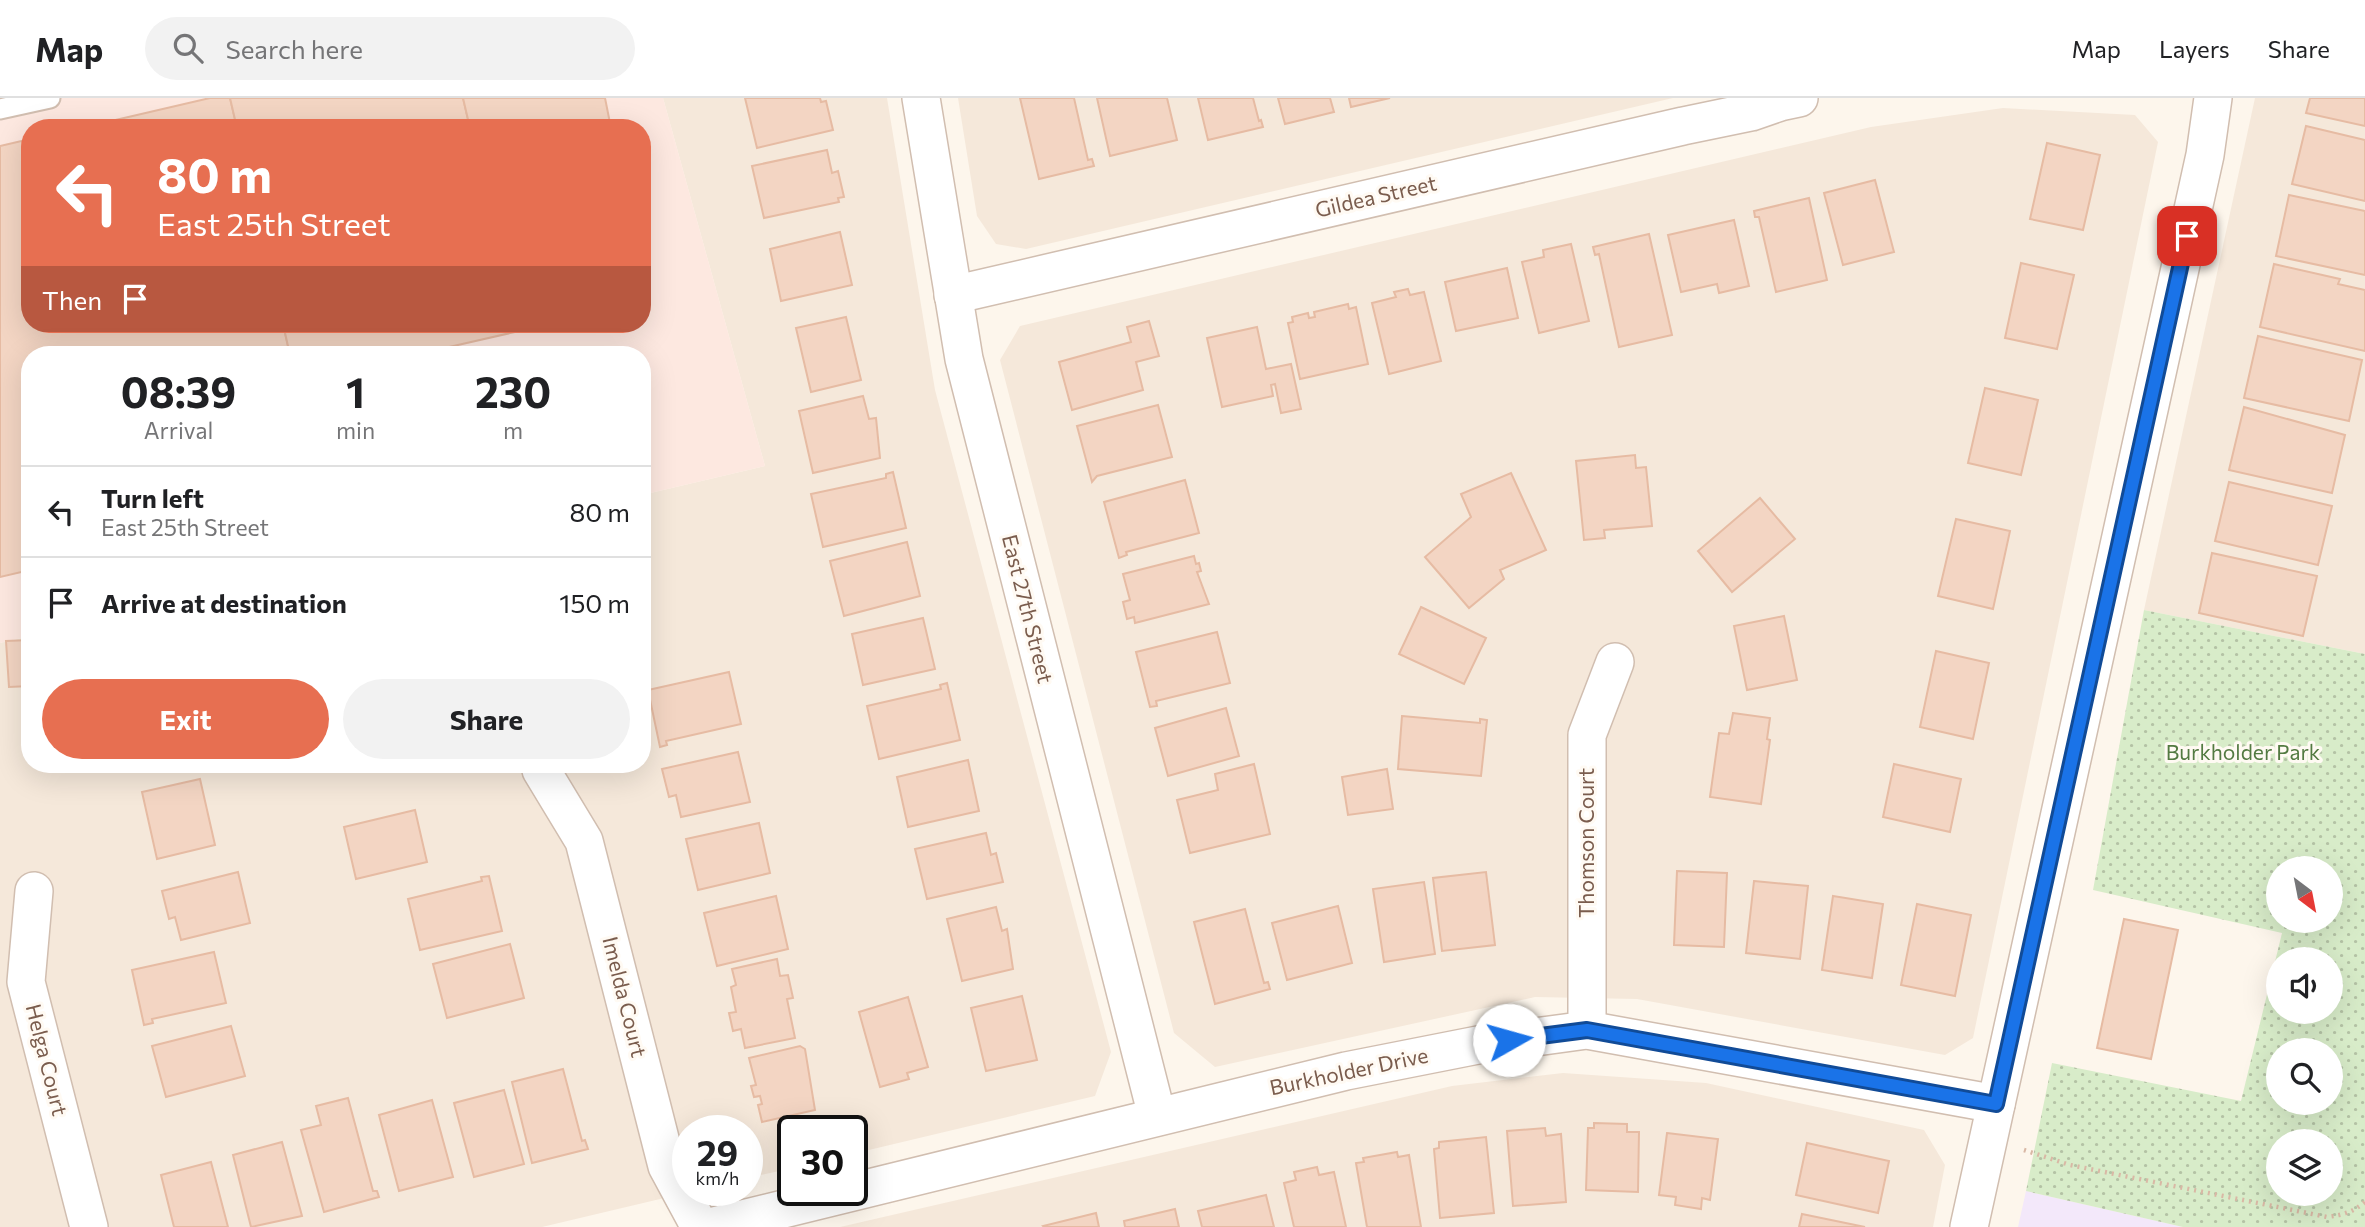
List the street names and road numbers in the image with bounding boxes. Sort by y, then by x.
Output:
street label: Gildea Street [1313,169,1439,222]
street label: East 27th Street [998,532,1059,686]
street label: Thomson Court [1573,768,1598,918]
street label: Imelda Court [598,934,653,1060]
street label: Helga Court [22,1001,73,1118]
street label: Burkholder Drive [1267,1042,1430,1100]

